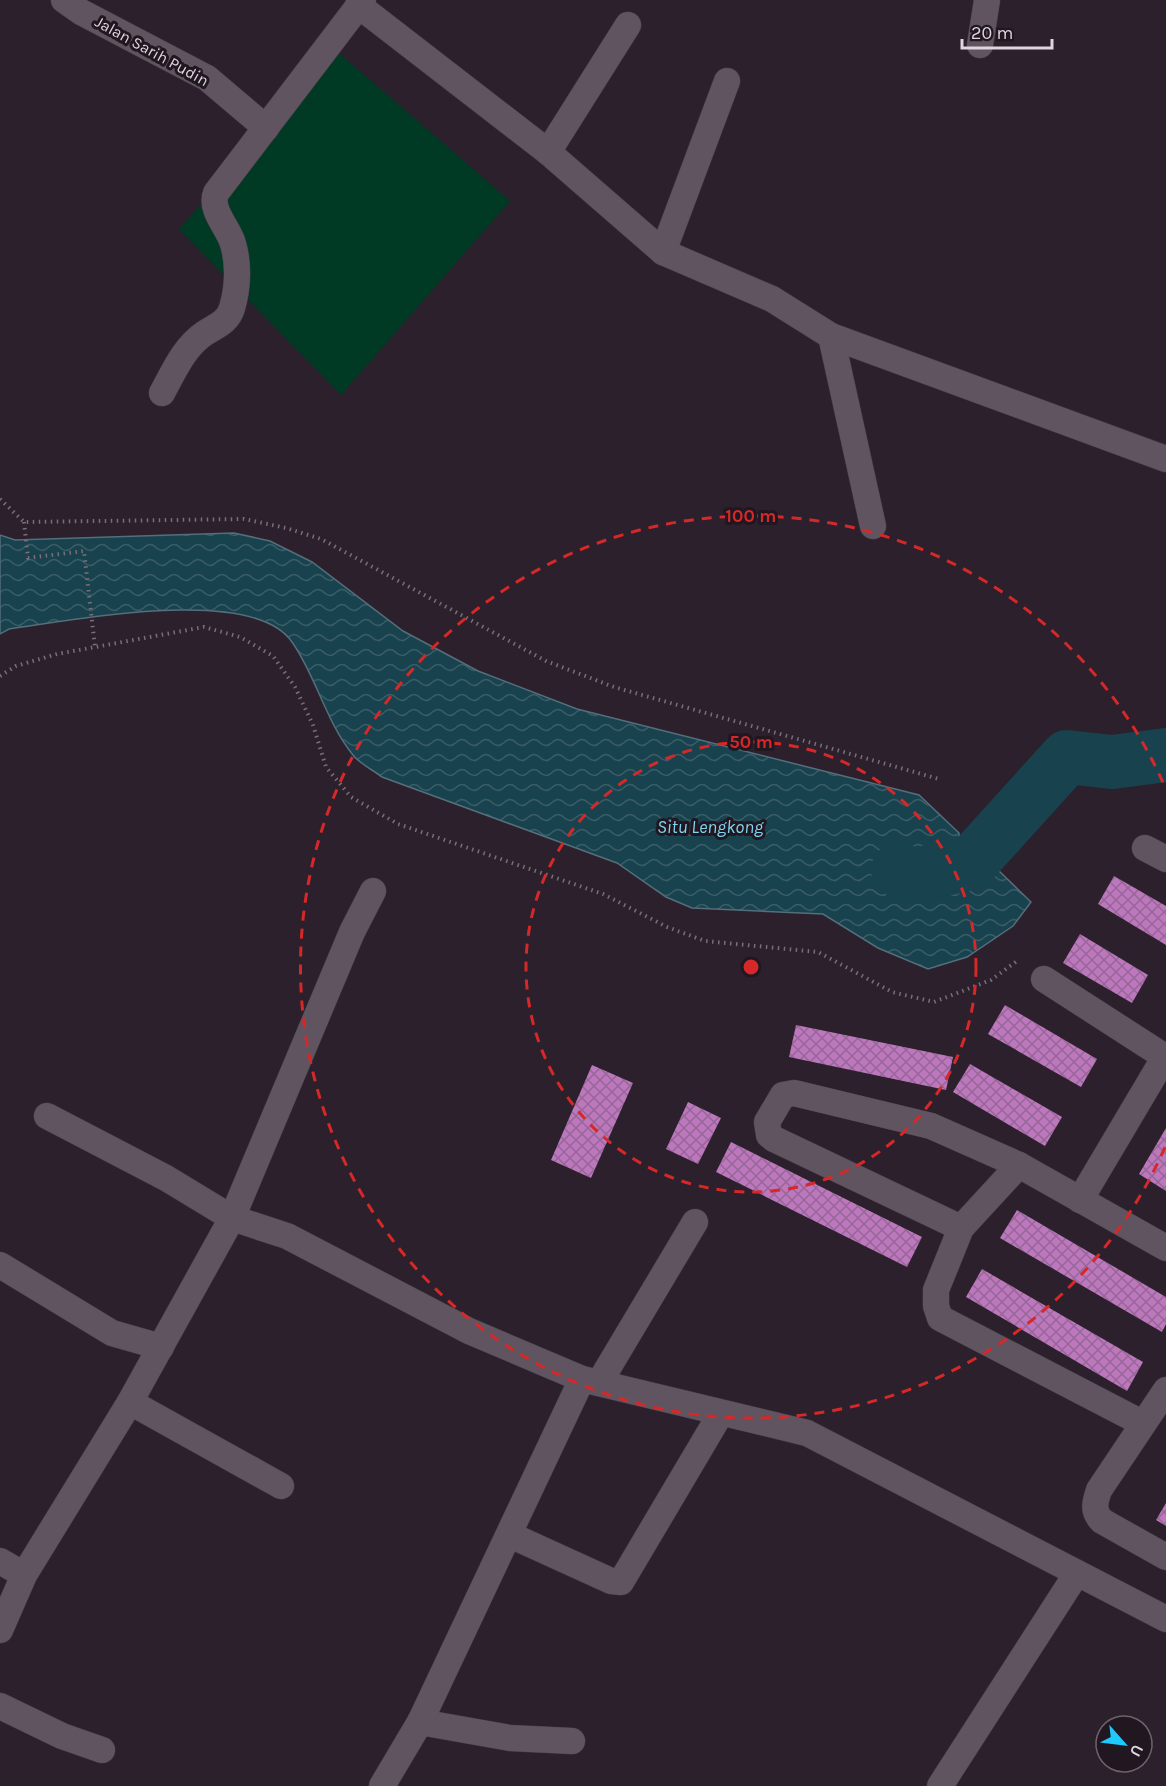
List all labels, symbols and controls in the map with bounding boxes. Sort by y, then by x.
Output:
street label: Jalan Sarih Pudin [92,12,212,90]
scale bar [962,12,1052,50]
text: 20 m [971,22,1013,44]
text: 100 m [726,505,776,527]
text: 50 m [729,731,773,753]
water label: Situ Lengkong [657,816,764,838]
centre of rings [741,957,761,977]
north arrow [1094,1714,1154,1774]
text: U [1126,1741,1148,1760]

